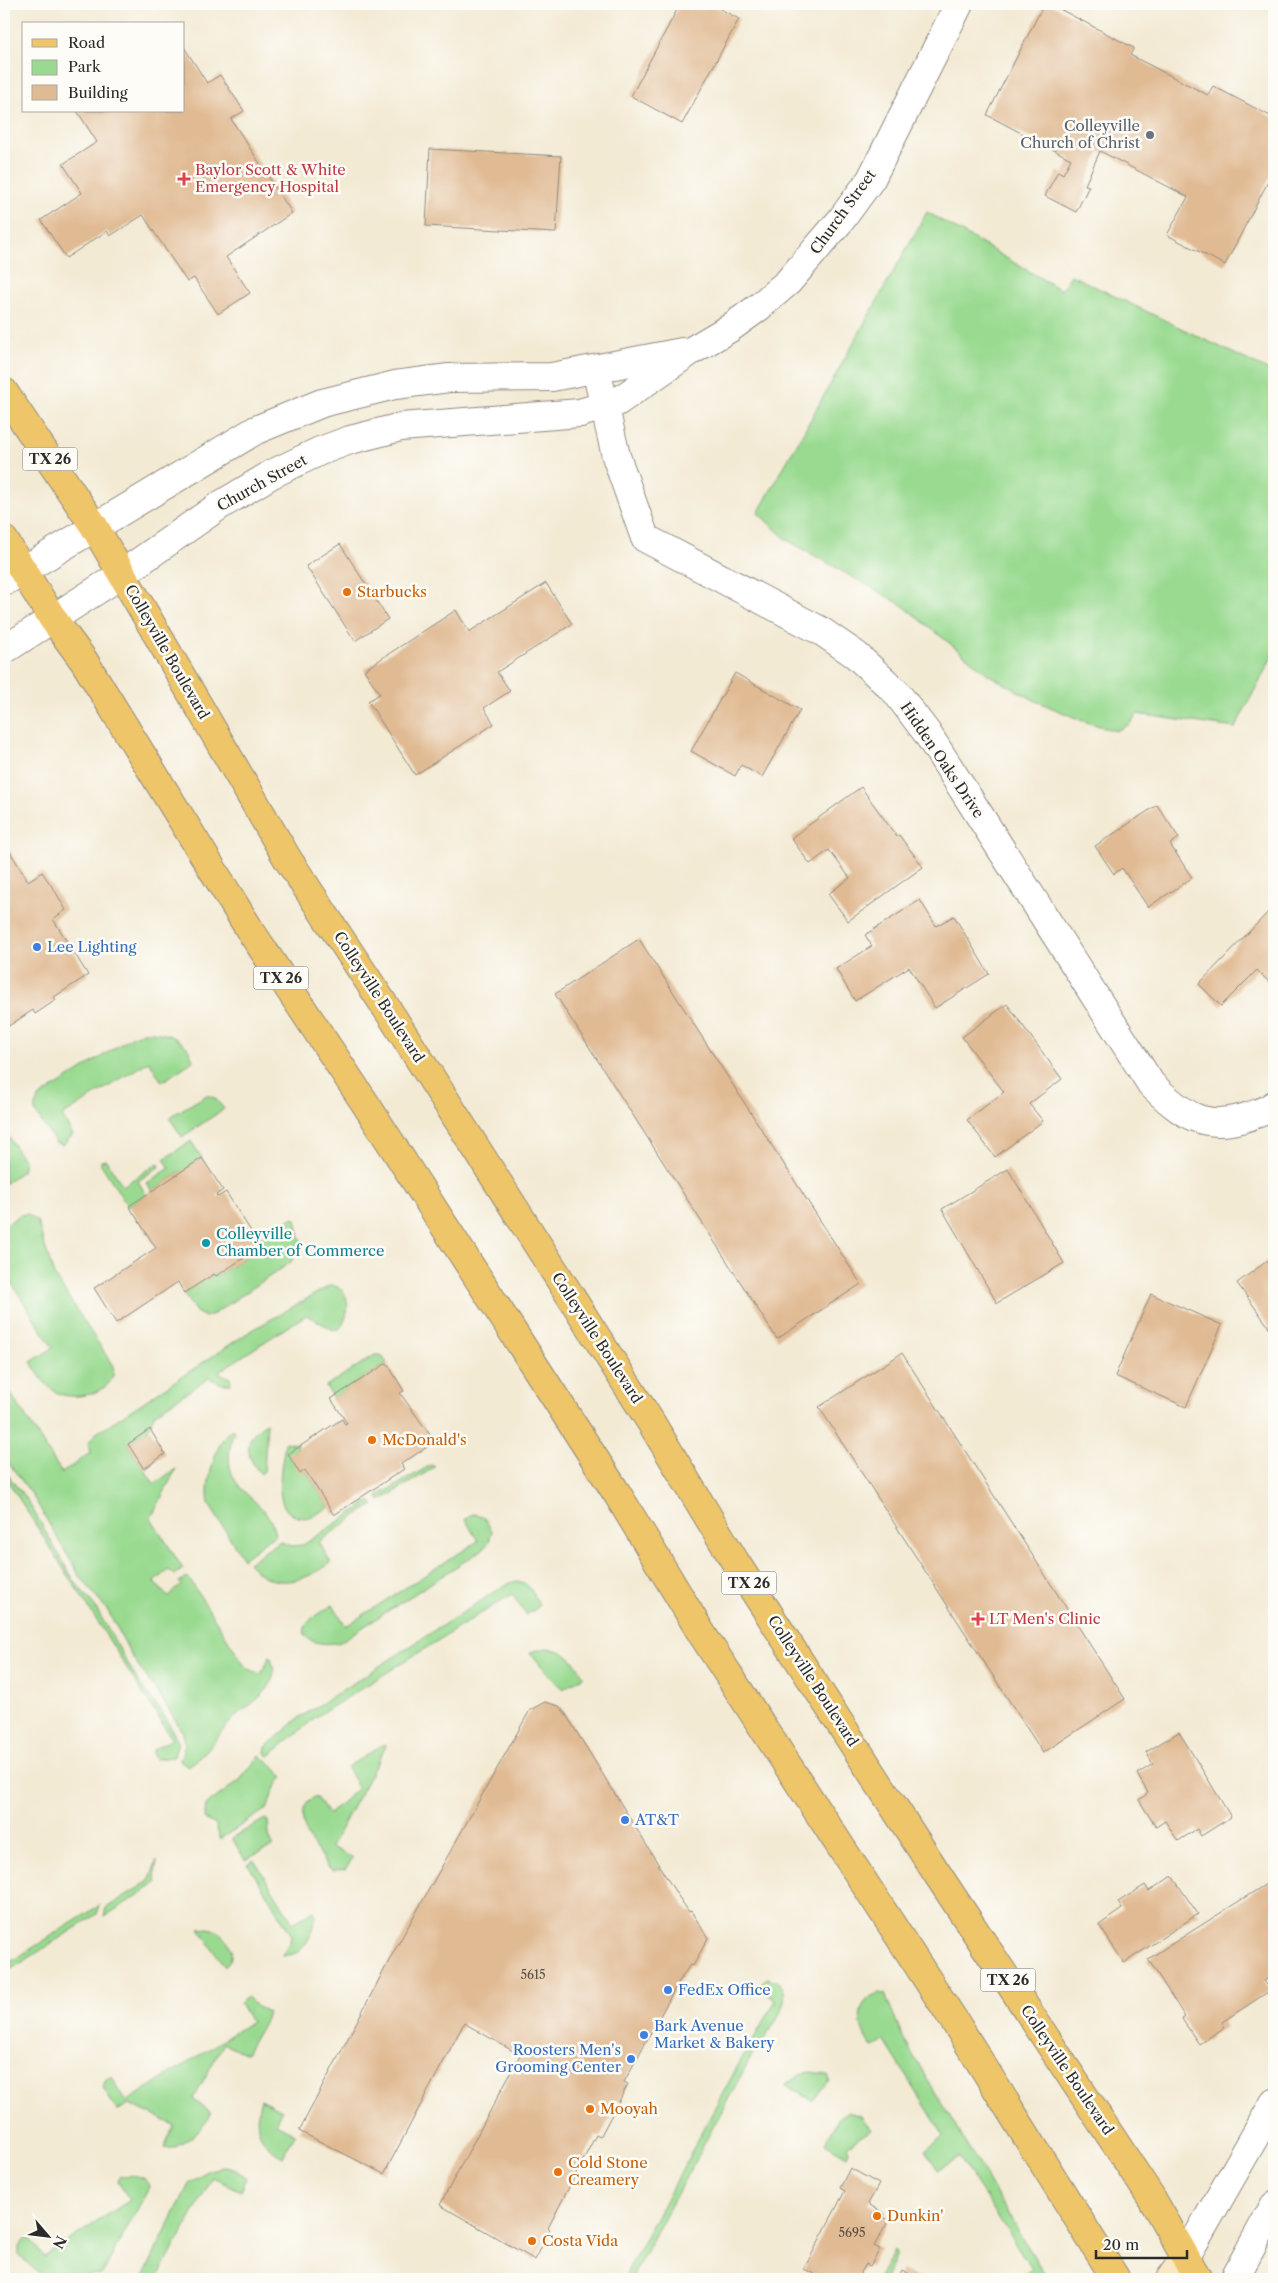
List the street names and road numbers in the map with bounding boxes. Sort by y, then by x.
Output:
street label: Church Street [805,165,880,258]
road number: TX 26 [22,448,78,470]
street label: Church Street [213,450,311,515]
street label: Colleyville Boulevard [121,581,214,723]
street label: Hidden Oaks Drive [897,698,988,821]
street label: Colleyville Boulevard [330,928,429,1066]
road number: TX 26 [254,966,308,990]
street label: Colleyville Boulevard [548,1269,647,1407]
road number: TX 26 [722,1572,776,1595]
street label: Colleyville Boulevard [764,1612,863,1750]
road number: TX 26 [980,1968,1036,1992]
street label: Colleyville Boulevard [1017,2001,1118,2138]

